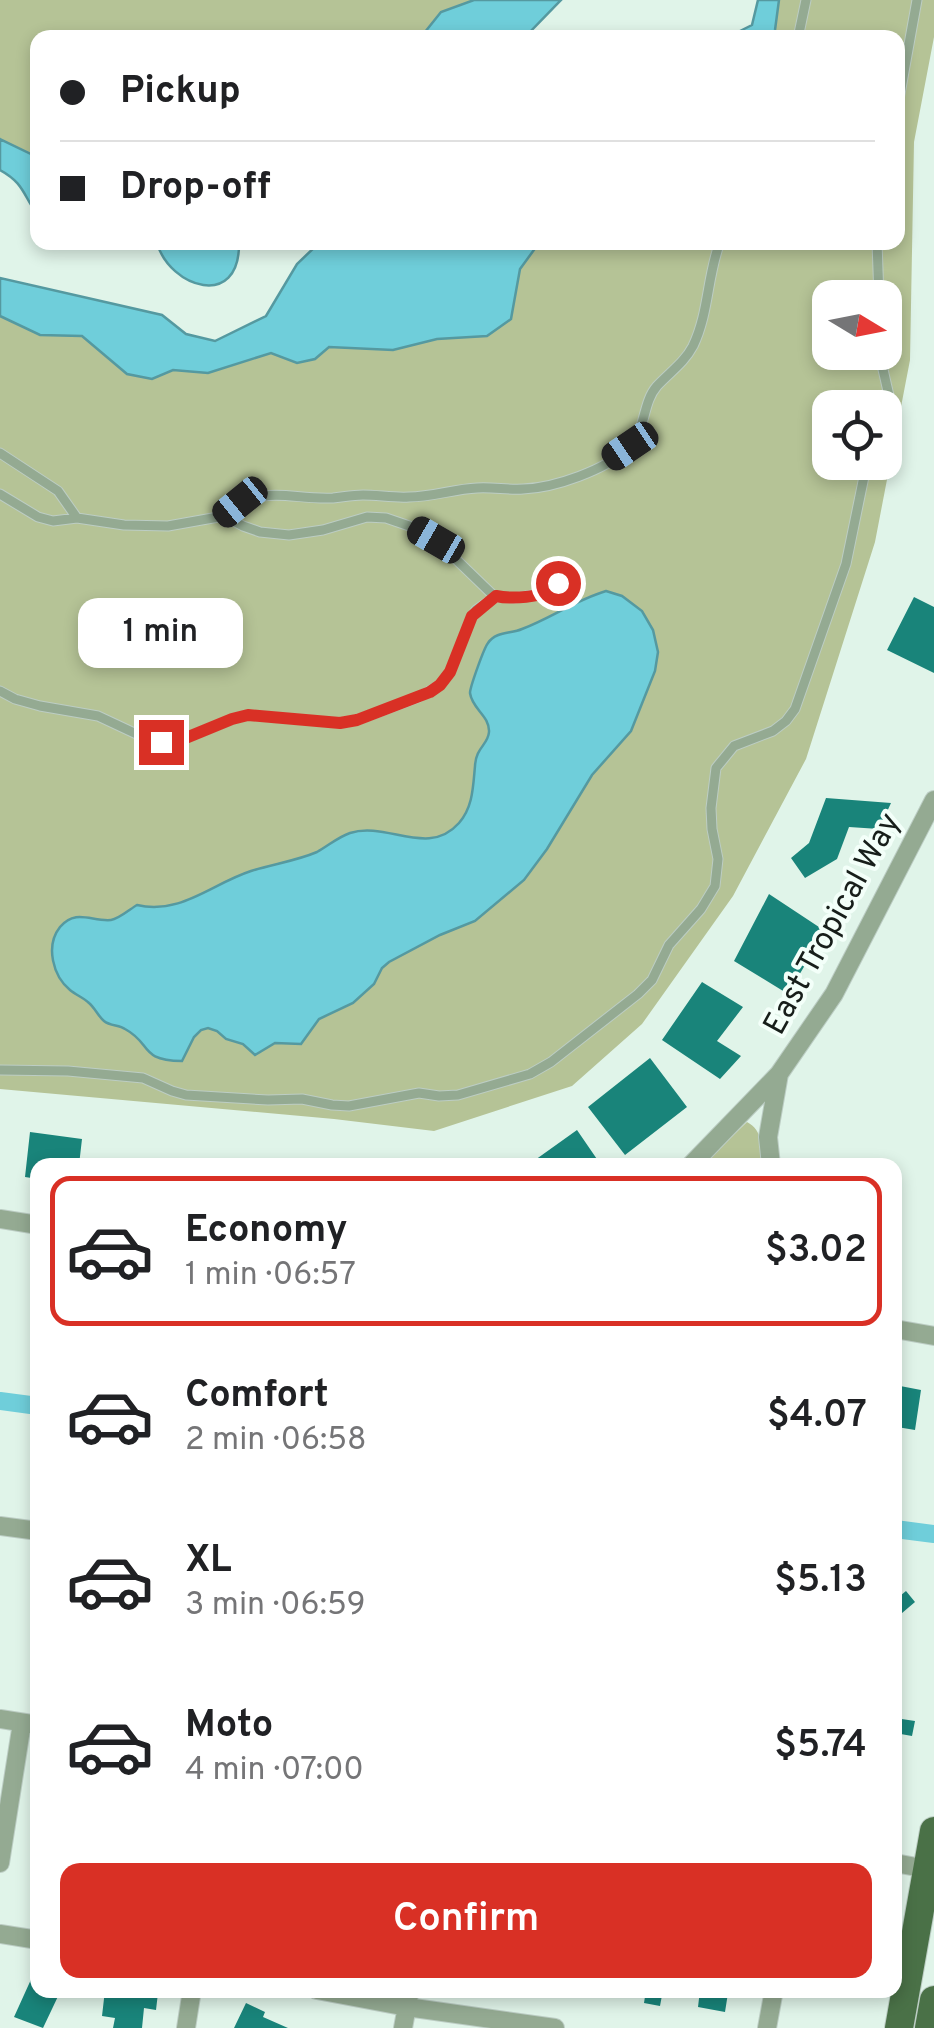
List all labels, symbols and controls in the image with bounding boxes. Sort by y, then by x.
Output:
text: Pickup [120,68,241,117]
text: Drop-off [120,164,271,213]
north arrow [812,280,902,370]
map controls [812,280,902,480]
button: locate [812,390,902,480]
car [597,417,663,475]
car [207,471,273,533]
car [403,512,469,568]
route start [536,561,581,606]
callout: 1 min [79,597,244,667]
text: 1 min [123,613,198,653]
route end [139,720,184,765]
street label: East Tropical Way [756,806,911,1043]
icon: car [65,1206,155,1296]
text: Economy [185,1207,347,1256]
text: $3.02 [765,1227,867,1276]
text: 1 min · 06:57 [185,1256,356,1296]
icon: car [65,1371,155,1461]
text: Comfort [185,1372,329,1421]
text: $4.07 [767,1392,867,1441]
text: 2 min · 06:58 [185,1421,367,1461]
icon: car [65,1536,155,1626]
text: XL [185,1537,232,1586]
text: $5.13 [774,1557,867,1606]
text: 3 min · 06:59 [185,1586,366,1626]
icon: car [65,1701,155,1791]
text: Moto [185,1702,273,1751]
text: $5.74 [774,1722,867,1771]
text: 4 min · 07:00 [185,1751,364,1791]
button: Confirm [60,1863,872,1978]

